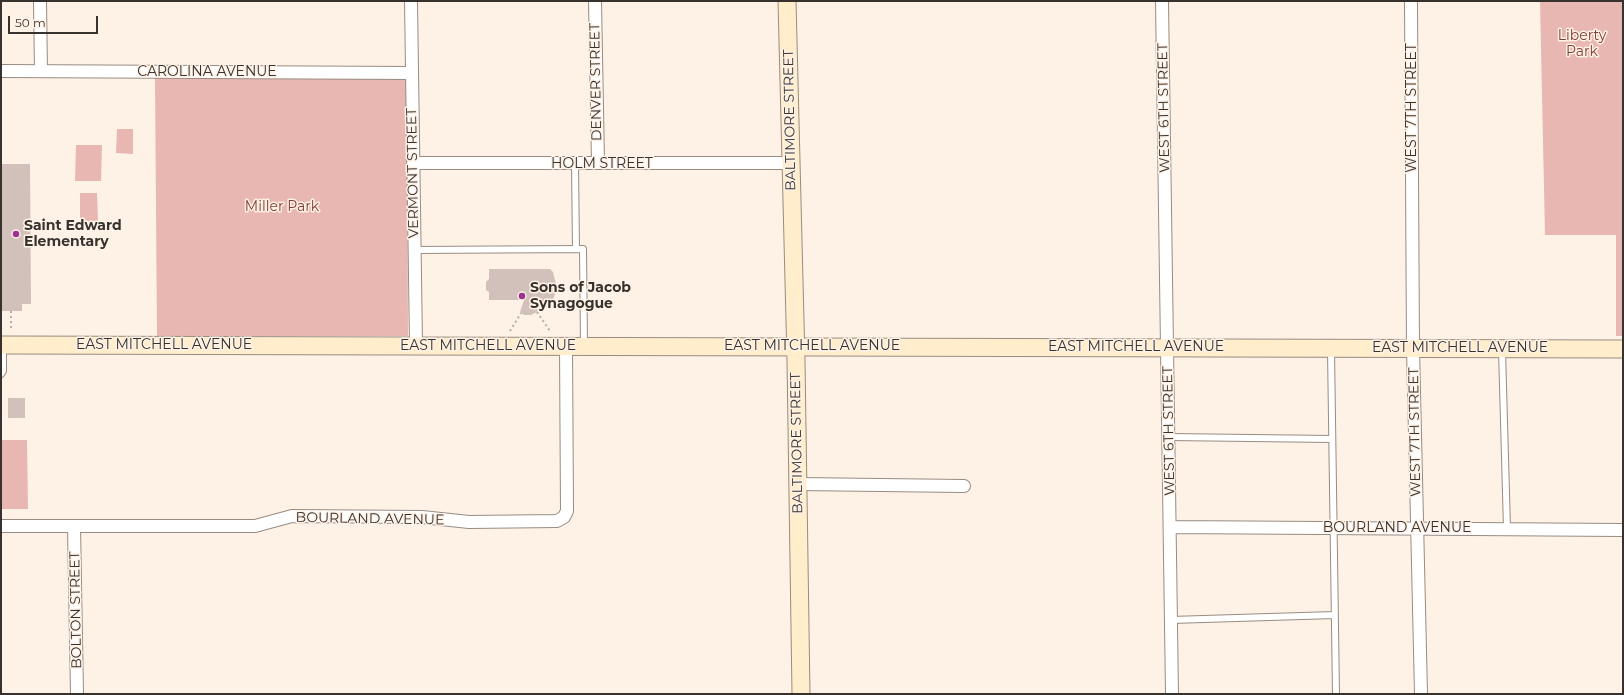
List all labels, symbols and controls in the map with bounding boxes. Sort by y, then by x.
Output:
scale bar [10,8,100,34]
text: 50 m [15,15,46,30]
street label: DENVER STREET [587,23,605,141]
park label: Liberty Park [1558,28,1606,60]
street label: WEST 6TH STREET [1154,43,1174,173]
street label: WEST 7TH STREET [1404,43,1420,173]
street label: BALTIMORE STREET [780,49,800,191]
street label: CAROLINA AVENUE [137,64,277,80]
street label: VERMONT STREET [403,108,423,238]
street label: HOLM STREET [551,156,653,172]
park label: Miller Park [245,199,319,215]
place label: Saint Edward Elementary [24,218,122,250]
marker: Saint Edward Elementary [11,229,21,239]
place label: Sons of Jacob Synagogue [530,280,631,312]
marker: Sons of Jacob Synagogue [517,291,527,301]
street label: EAST MITCHELL AVENUE [76,337,252,353]
street label: EAST MITCHELL AVENUE [400,338,576,354]
street label: EAST MITCHELL AVENUE [724,338,900,354]
street label: EAST MITCHELL AVENUE [1048,339,1224,355]
street label: EAST MITCHELL AVENUE [1372,340,1548,356]
street label: WEST 6TH STREET [1159,366,1179,496]
street label: WEST 7TH STREET [1405,367,1425,497]
street label: BALTIMORE STREET [787,372,807,514]
street label: BOURLAND AVENUE [296,509,444,529]
street label: BOURLAND AVENUE [1323,520,1471,536]
street label: BOLTON STREET [67,551,85,669]

